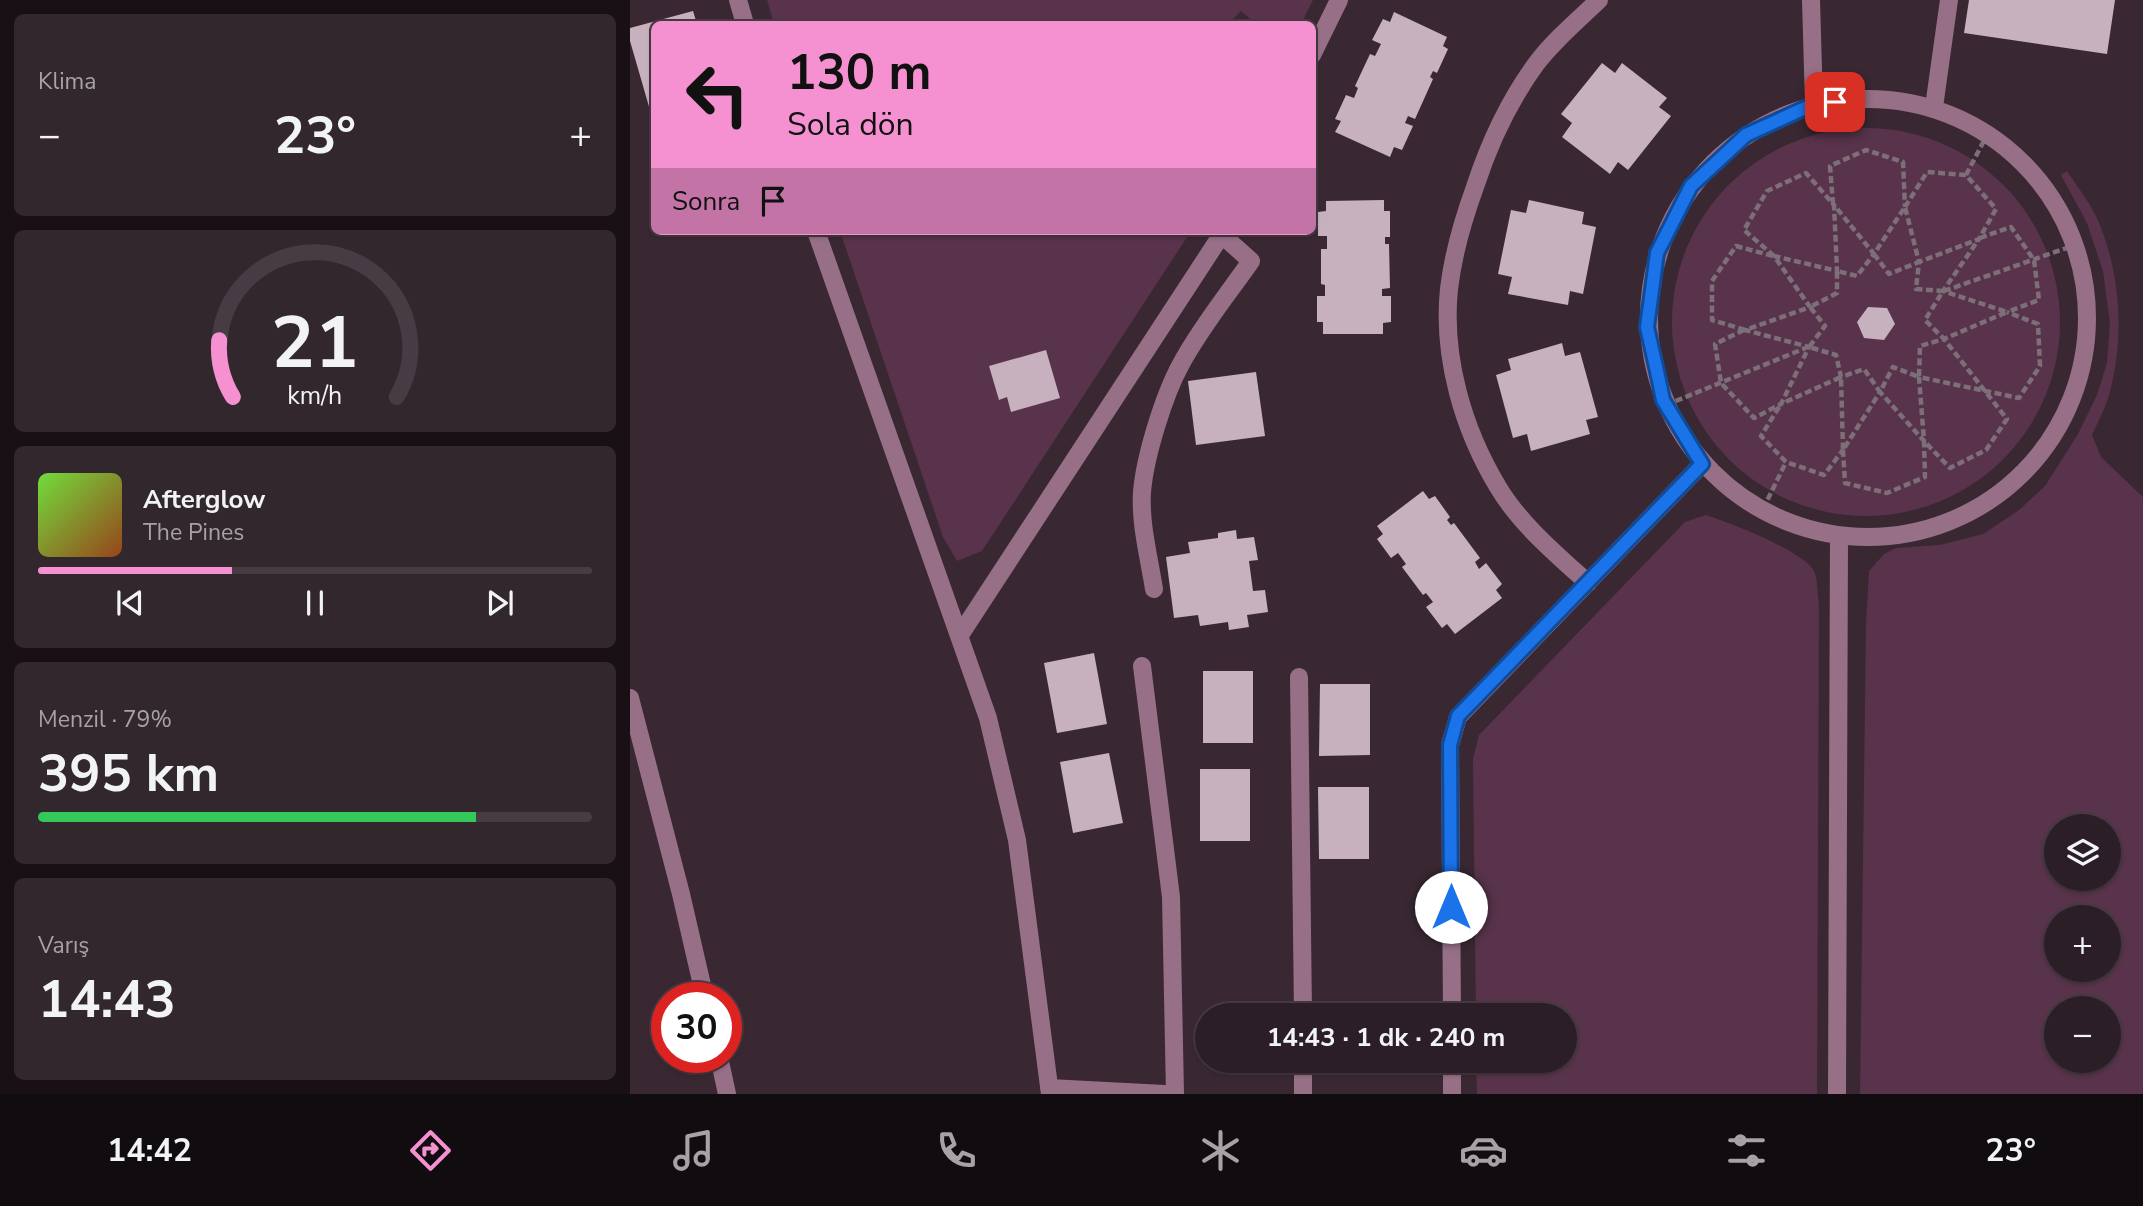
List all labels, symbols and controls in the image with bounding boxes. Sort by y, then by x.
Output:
text: 130 m [787,39,931,106]
icon: left [672,49,763,140]
text: Klima [38,66,96,97]
pin [1805,72,1865,132]
icon: arrive [1816,83,1854,121]
text: 23° [274,100,356,171]
text: Sola dön [787,103,914,146]
text: − [38,110,61,161]
text: + [569,110,592,161]
icon: arrive [754,182,792,220]
text: Sonra [672,184,740,219]
text: 21 [271,293,359,393]
text: km/h [287,379,343,413]
text: Afterglow [143,482,266,517]
text: The Pines [143,517,244,548]
icon: previous [111,584,149,622]
icon: pause [296,584,334,622]
icon: next [481,584,519,622]
text: Menzil · 79% [38,704,172,735]
text: 395 km [38,738,219,809]
map controls [2044,814,2121,1073]
button: layers [2044,814,2121,891]
position arrow [1414,870,1488,944]
button: + [2044,905,2121,982]
text: Varış [38,930,89,961]
text: 14:43 [38,964,176,1035]
speed limit sign: 30 [651,982,742,1073]
button: − [2044,996,2121,1073]
text: 14:43 · 1 dk · 240 m [1267,1020,1505,1055]
icon: directions [406,1126,455,1175]
icon: music [669,1126,718,1175]
icon: phone [932,1126,981,1175]
icon: climate [1196,1126,1245,1175]
icon: car [1459,1126,1508,1175]
icon: filters [1722,1126,1771,1175]
text: 14:42 [107,1129,192,1172]
text: 23° [1985,1129,2036,1172]

